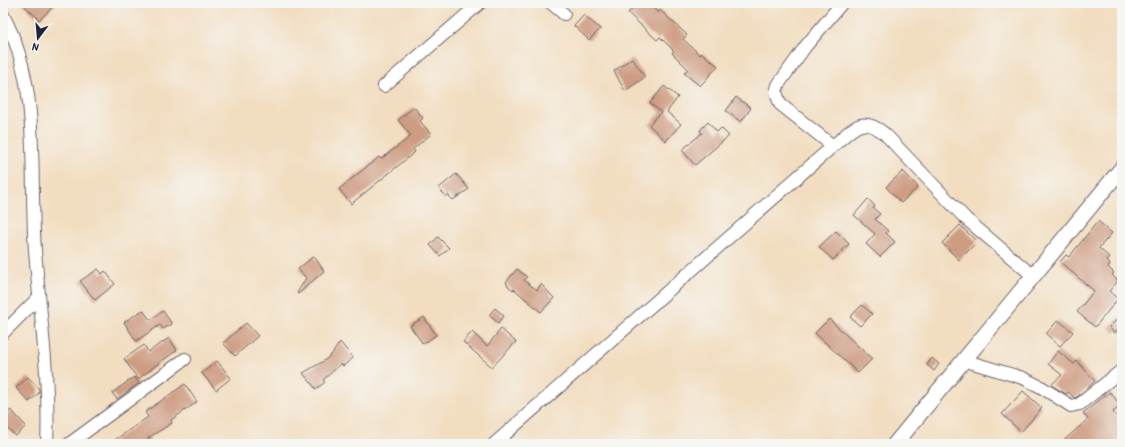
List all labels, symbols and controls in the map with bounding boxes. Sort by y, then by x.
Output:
north arrow [18,18,58,58]
text: N [30,40,40,55]

